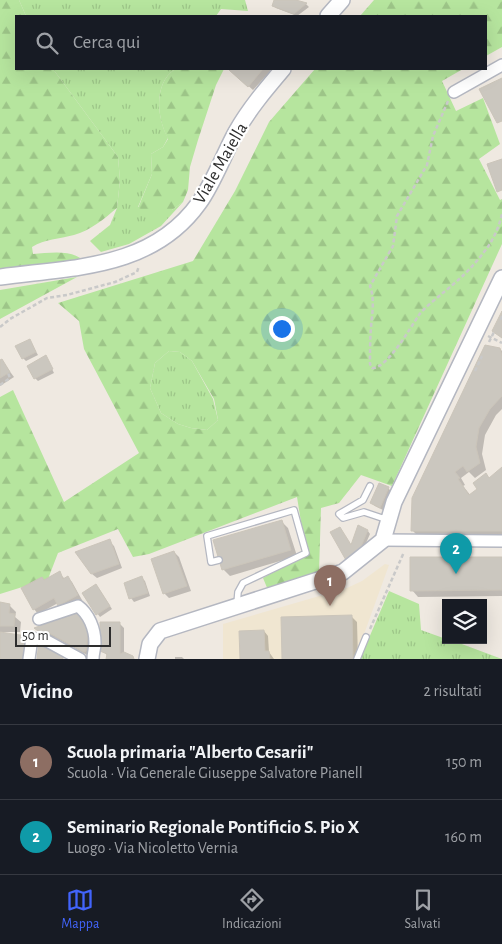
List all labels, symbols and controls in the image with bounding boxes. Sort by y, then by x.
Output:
search box [15,15,487,70]
icon: search [33,29,61,57]
text: Cerca qui [73,33,140,52]
street label: Viale Maiella [190,120,251,207]
your location [269,316,295,342]
pin: 2 [440,533,472,574]
pin: 1 [314,565,346,606]
map controls [442,599,487,644]
button: layers [442,599,487,644]
scale bar [15,624,111,647]
text: 50 m [22,629,49,643]
text: Vicino [20,681,73,702]
text: 2 risultati [424,683,482,699]
text: Scuola primaria "Alberto Cesarii" [67,743,314,762]
text: 1 [33,754,39,770]
text: 150 m [446,754,482,770]
text: Scuola · Via Generale Giuseppe Salvatore Pianell [67,765,363,781]
text: Seminario Regionale Pontificio S. Pio X [67,818,359,837]
text: 2 [32,829,40,845]
text: 160 m [445,829,482,845]
text: Luogo · Via Nicoletto Vernia [67,840,238,856]
tab: Mappa [61,886,99,933]
tab: Indicazioni [222,886,282,933]
tab: Salvati [404,886,441,933]

